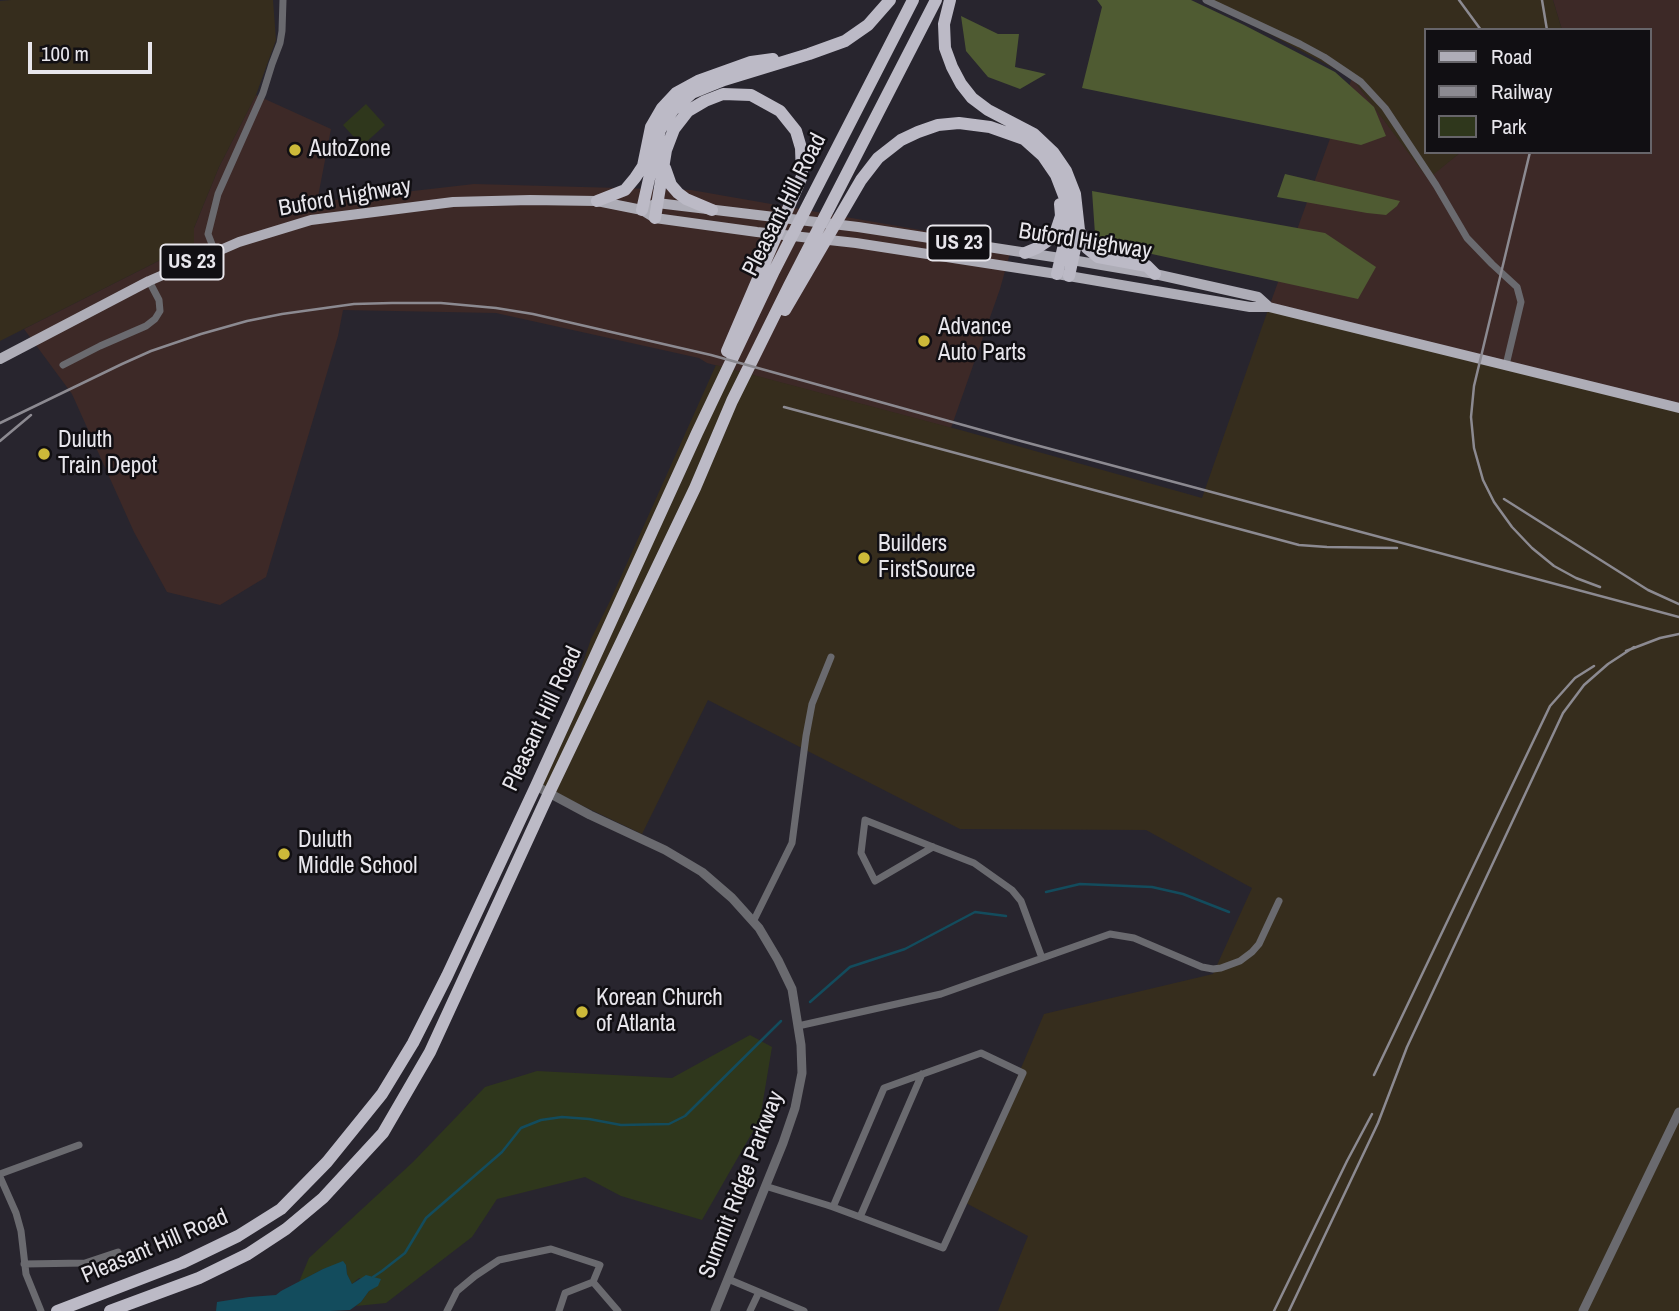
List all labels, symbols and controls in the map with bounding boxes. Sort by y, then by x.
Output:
scale bar [32,28,156,72]
legend [1424,28,1651,154]
text: 100 m [41,39,89,68]
text: Road [1491,42,1532,71]
text: Railway [1491,77,1552,106]
text: Park [1491,112,1526,141]
street label: Pleasant Hill Road [737,129,833,281]
place label: AutoZone [309,136,391,164]
marker: AutoZone [287,142,303,158]
street label: Buford Highway [277,173,413,223]
street label: Buford Highway [1017,218,1153,266]
road number: US 23 [928,226,990,260]
road number: US 23 [160,244,224,280]
place label: Advance Auto Parts [938,314,1026,368]
marker: Advance Auto Parts [916,333,932,349]
place label: Duluth Train Depot [58,427,157,481]
marker: Duluth Train Depot [36,446,52,462]
place label: Builders FirstSource [878,531,975,585]
marker: Builders FirstSource [856,550,872,566]
street label: Pleasant Hill Road [497,642,589,796]
place label: Duluth Middle School [298,827,418,881]
marker: Duluth Middle School [276,846,292,862]
place label: Korean Church of Atlanta [596,985,723,1039]
marker: Korean Church of Atlanta [574,1004,590,1020]
street label: Summit Ridge Parkway [694,1088,790,1282]
street label: Pleasant Hill Road [78,1204,232,1290]

